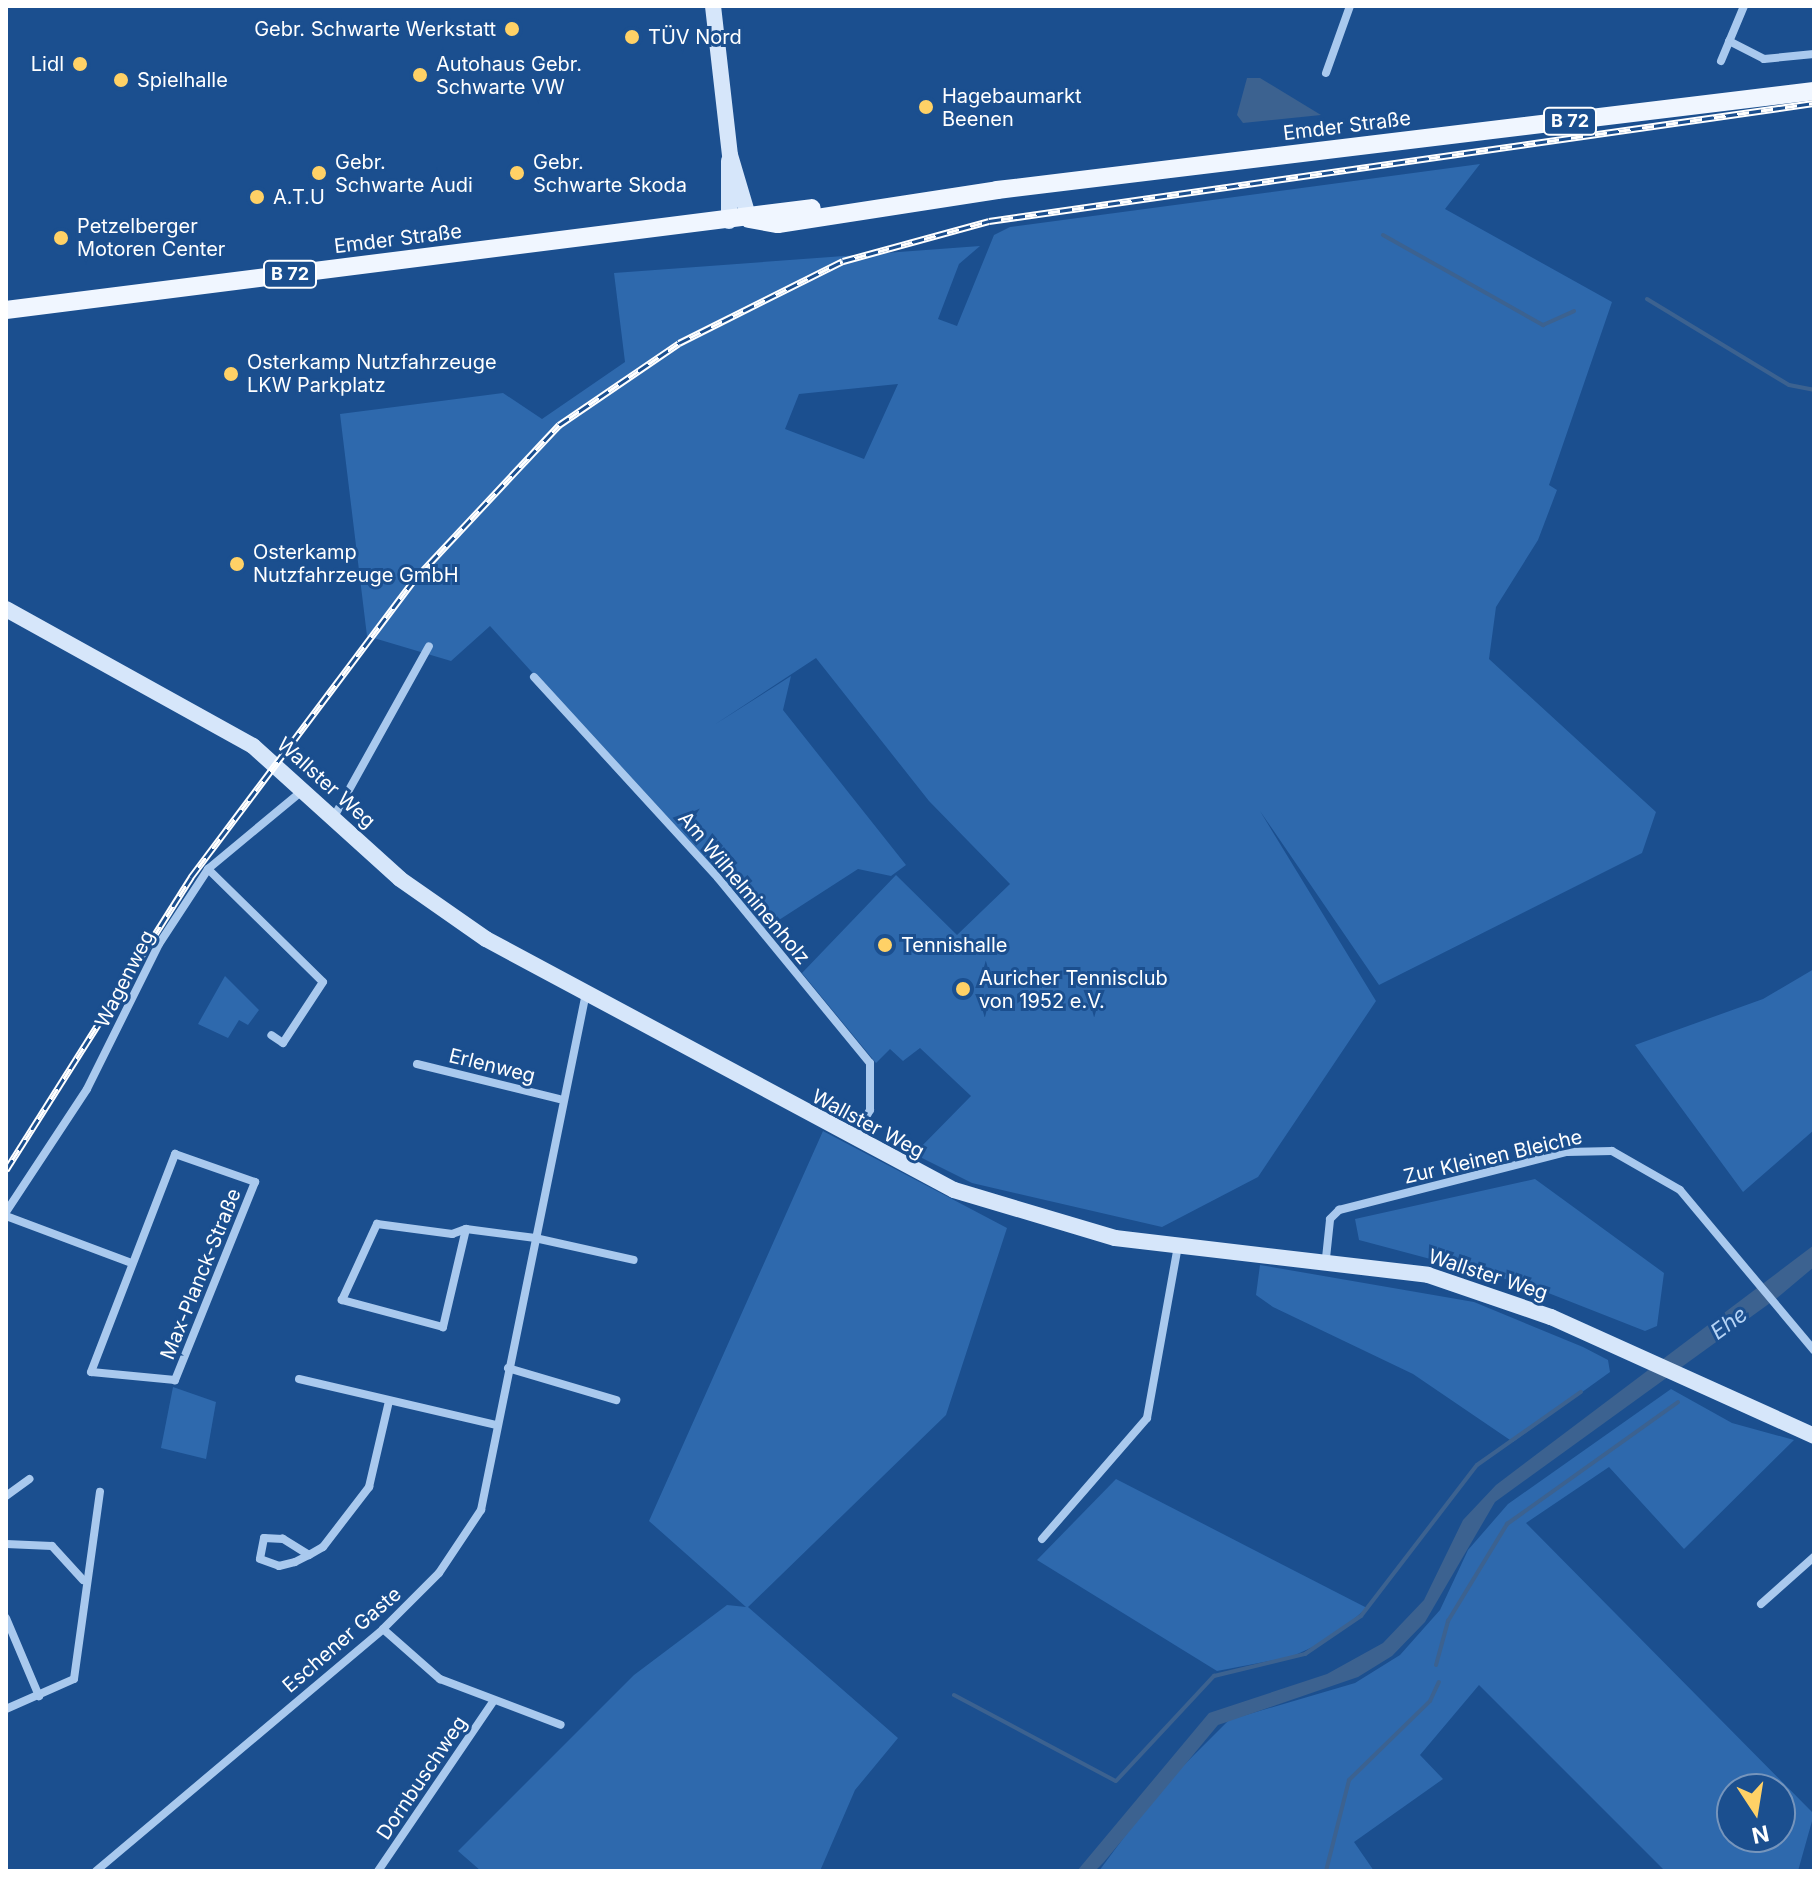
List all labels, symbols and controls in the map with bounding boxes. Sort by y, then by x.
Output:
place label: Gebr. Schwarte Werkstatt [254,17,496,41]
marker: Gebr. Schwarte Werkstatt [503,20,521,38]
place label: TÜV Nord [648,25,742,49]
marker: TÜV Nord [623,28,641,46]
place label: Lidl [31,52,64,76]
place label: Autohaus Gebr. Schwarte VW [436,52,582,99]
marker: Lidl [71,55,89,73]
marker: Autohaus Gebr. Schwarte VW [411,66,429,84]
place label: Spielhalle [137,68,228,92]
marker: Spielhalle [112,71,130,89]
place label: Hagebaumarkt Beenen [942,84,1082,131]
marker: Hagebaumarkt Beenen [917,98,935,116]
street label: Emder Straße [1282,106,1412,146]
road number: B 72 [1542,107,1598,135]
place label: Gebr. Schwarte Audi [335,150,473,197]
place label: Gebr. Schwarte Skoda [533,150,687,197]
marker: Gebr. Schwarte Audi [310,164,328,182]
marker: Gebr. Schwarte Skoda [508,164,526,182]
place label: A.T.U [273,185,325,209]
marker: A.T.U [248,188,266,206]
place label: Petzelberger Motoren Center [77,214,225,261]
street label: Emder Straße [333,219,463,259]
marker: Petzelberger Motoren Center [52,229,70,247]
road number: B 72 [262,260,318,288]
place label: Osterkamp Nutzfahrzeuge LKW Parkplatz [247,350,497,397]
marker: Osterkamp Nutzfahrzeuge LKW Parkplatz [222,365,240,383]
place label: Osterkamp Nutzfahrzeuge GmbH [253,540,458,587]
marker: Osterkamp Nutzfahrzeuge GmbH [228,555,246,573]
street label: Wallster Weg [272,733,380,833]
street label: Am Wilhelminenholz [673,807,815,969]
street label: Wagenweg [90,927,160,1031]
place label: Tennishalle [901,933,1007,957]
marker: Tennishalle [876,936,894,954]
place label: Auricher Tennisclub von 1952 e.V. [979,966,1168,1013]
marker: Auricher Tennisclub von 1952 e.V. [954,980,972,998]
street label: Erlenweg [446,1044,538,1088]
street label: Wallster Weg [808,1084,928,1164]
street label: Zur Kleinen Bleiche [1401,1125,1585,1189]
street label: Max-Planck-Straße [156,1185,246,1363]
street label: Wallster Weg [1425,1244,1551,1306]
water label: Ehe [1706,1301,1752,1345]
street label: Eschener Gaste [278,1582,406,1698]
street label: Dornbuschweg [372,1712,472,1844]
north arrow [1716,1773,1796,1853]
text: N [1750,1820,1771,1849]

